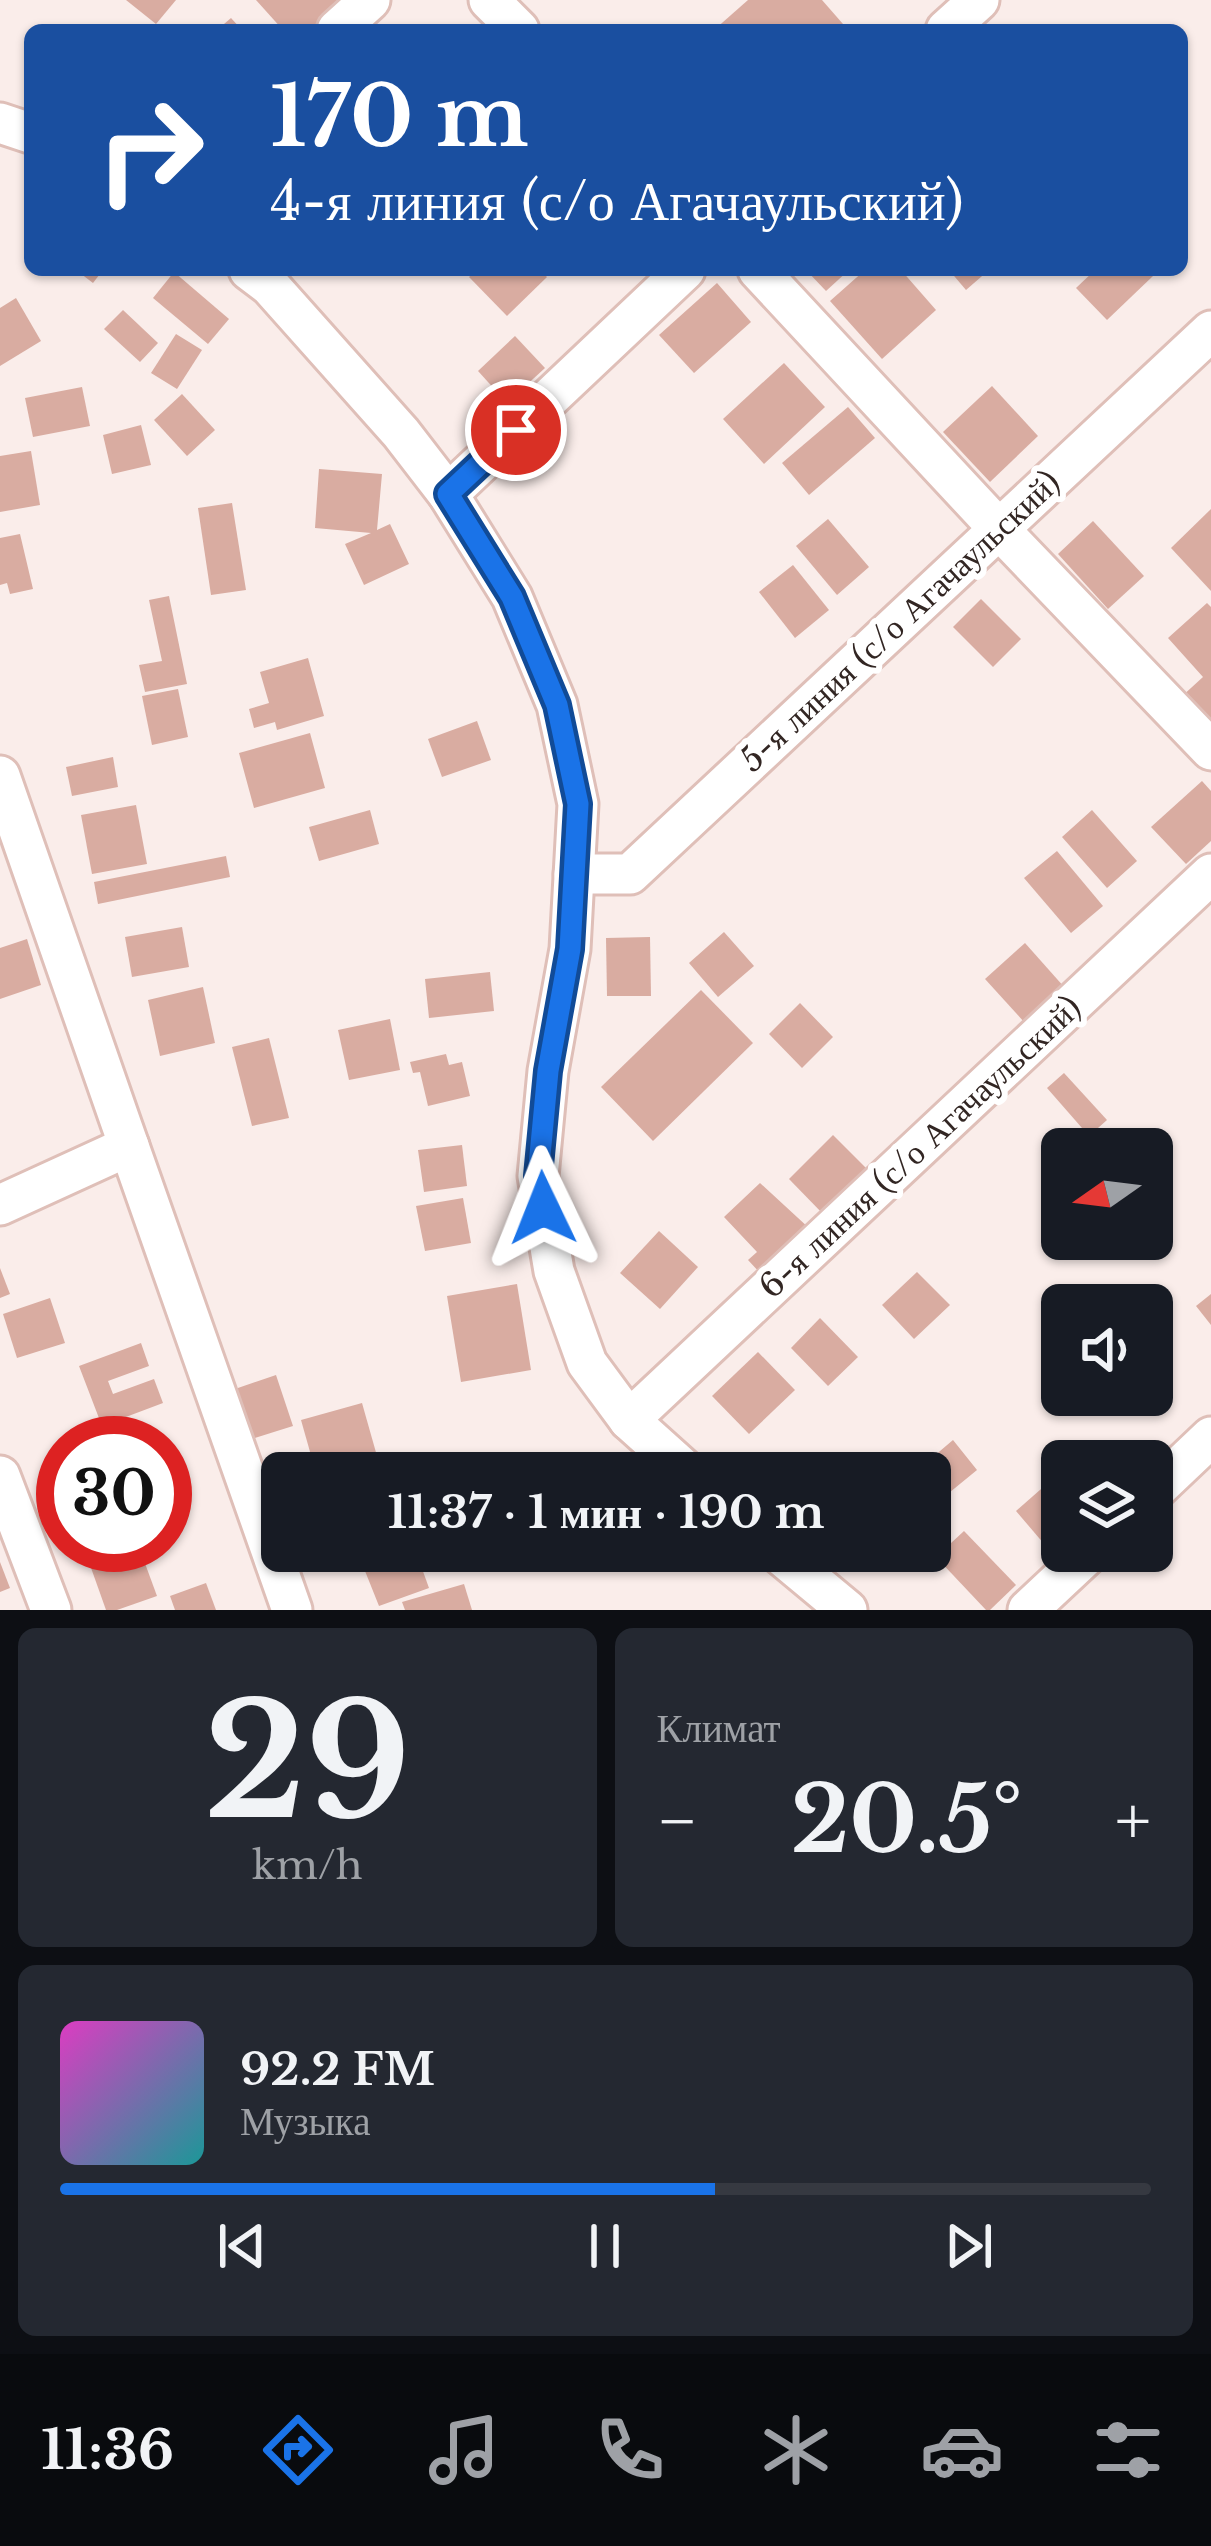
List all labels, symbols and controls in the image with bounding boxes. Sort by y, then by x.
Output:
text: 170 m [270,65,529,169]
icon: right [72,72,228,228]
text: 4-я линия (с/о Агачаульский) [270,168,964,235]
pin [465,379,567,481]
icon: arrive [483,397,549,463]
street label: 5-я линия (с/о Агачаульский) [731,462,1069,780]
street label: 6-я линия (с/о Агачаульский) [750,987,1090,1307]
north arrow [1041,1128,1173,1260]
map controls [1041,1128,1173,1572]
position arrow [480,1145,606,1271]
button: sound [1041,1284,1173,1416]
speed limit sign: 30 [36,1416,192,1572]
button: layers [1041,1440,1173,1572]
text: 11:37 · 1 мин · 190 m [388,1484,824,1540]
text: 29 [204,1666,411,1859]
text: Климат [657,1704,781,1753]
text: 20.5° [791,1765,1022,1876]
text: − [657,1780,698,1862]
text: + [1115,1780,1151,1862]
text: km/h [252,1841,363,1890]
text: 92.2 FM [240,2041,435,2097]
text: Музыка [240,2097,370,2146]
icon: previous [209,2213,275,2279]
icon: pause [572,2213,638,2279]
icon: next [936,2213,1002,2279]
icon: directions [256,2408,340,2492]
icon: music [422,2408,506,2492]
icon: phone [588,2408,672,2492]
icon: climate [754,2408,838,2492]
icon: car [920,2408,1004,2492]
icon: filters [1086,2408,1170,2492]
text: 11:36 [41,2417,174,2484]

